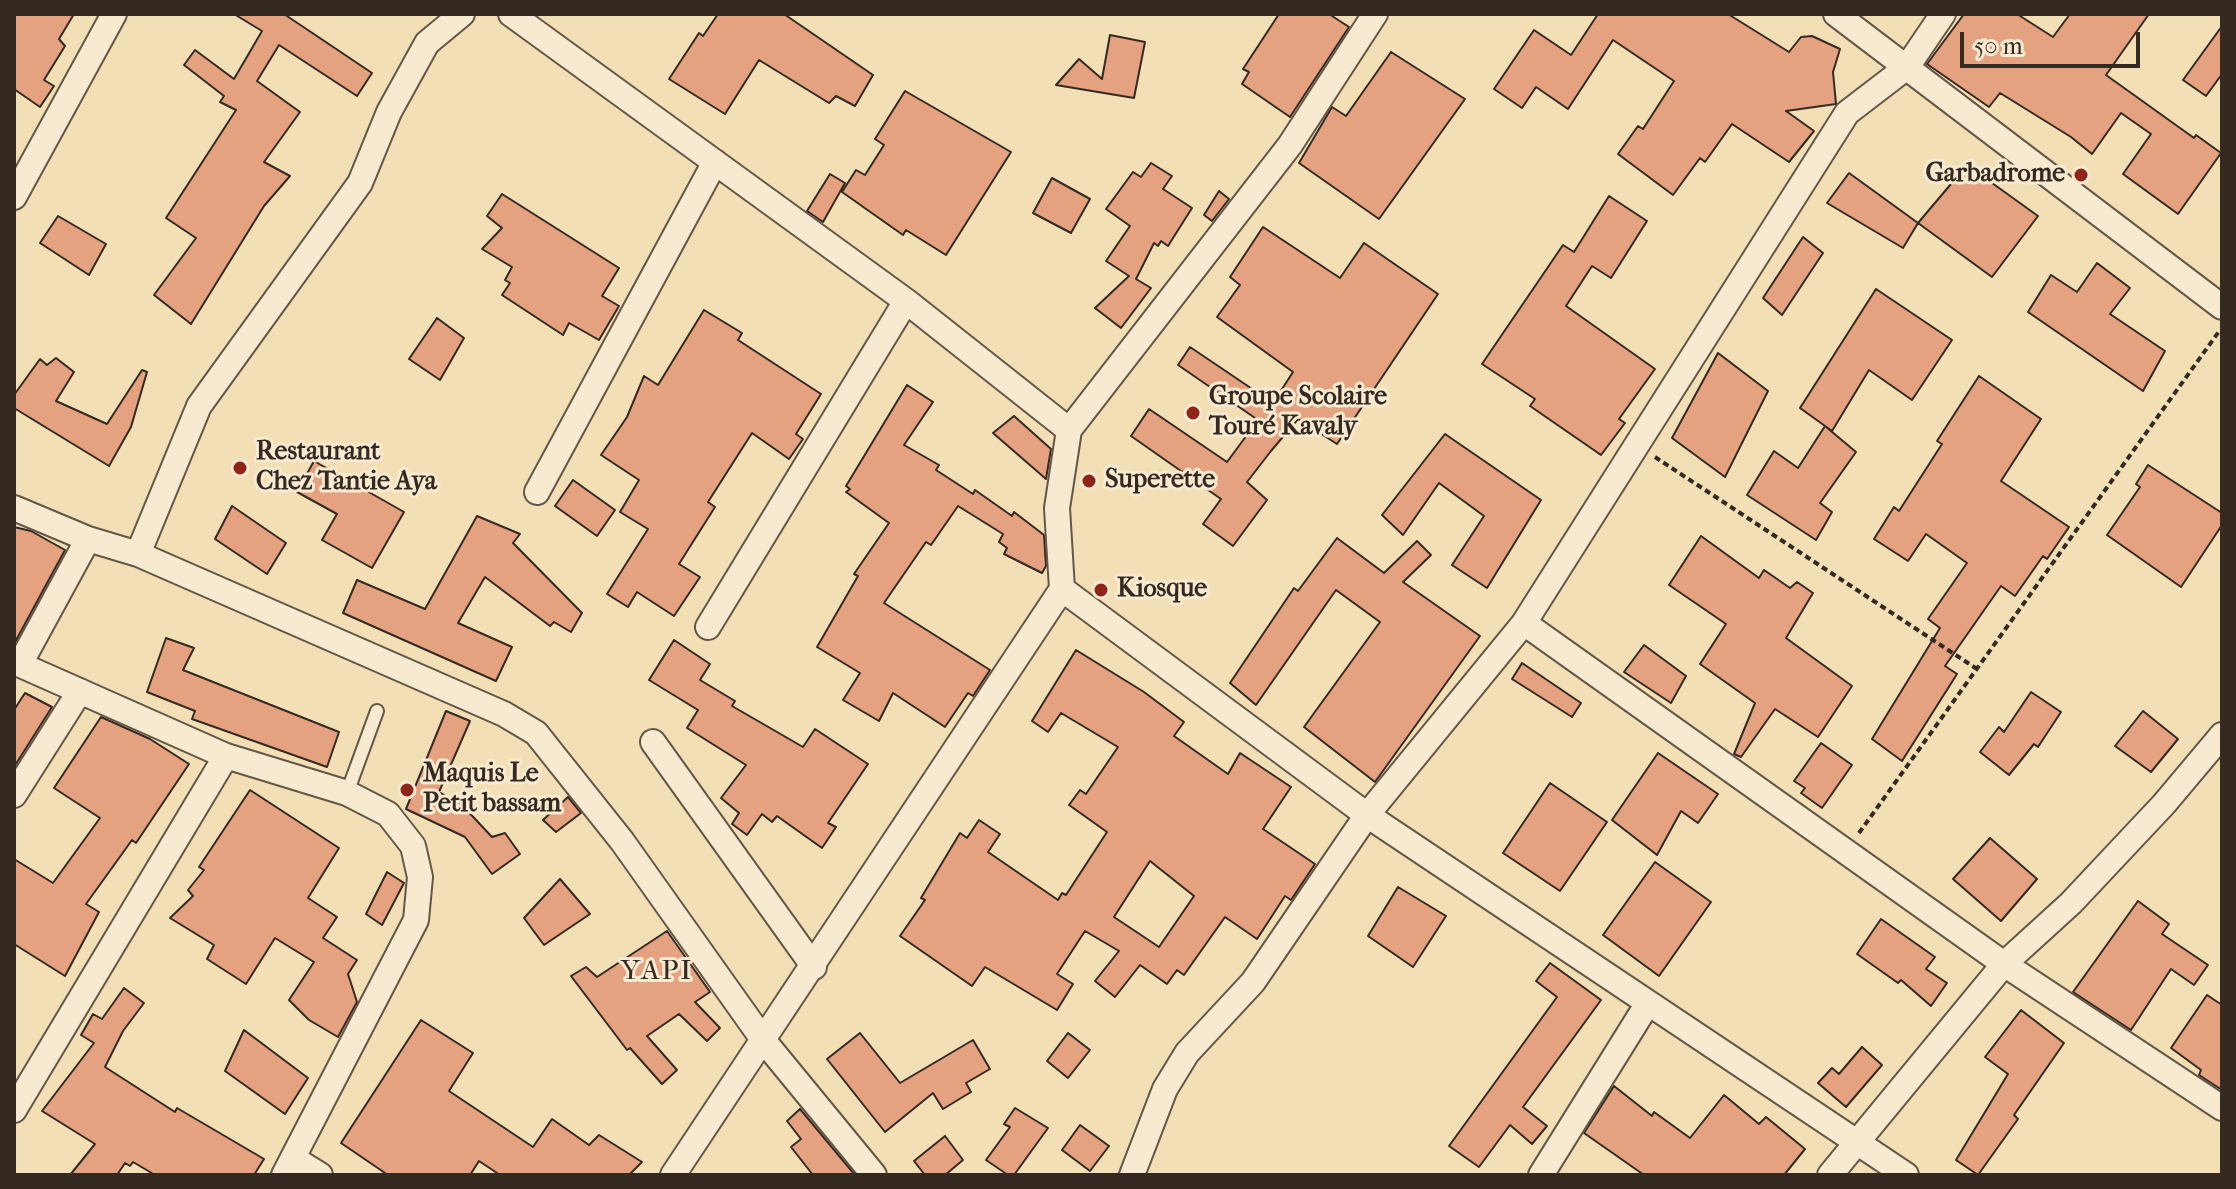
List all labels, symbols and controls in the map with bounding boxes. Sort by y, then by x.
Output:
scale bar [1964,16,2144,66]
text: 50 m [1974,32,2023,60]
place label: Garbadrome [1925,159,2065,191]
marker: Garbadrome [2072,166,2090,184]
place label: Groupe Scolaire Touré Kavaly [1209,382,1387,444]
marker: Groupe Scolaire Touré Kavaly [1184,404,1202,422]
place label: Restaurant Chez Tantie Aya [256,437,437,498]
marker: Restaurant Chez Tantie Aya [231,459,249,477]
place label: Superette [1105,465,1215,497]
marker: Superette [1080,472,1098,490]
place label: Kiosque [1117,574,1207,606]
marker: Kiosque [1092,581,1110,599]
place label: Maquis Le Petit bassam [423,759,561,820]
marker: Maquis Le Petit bassam [398,781,416,799]
district label: YAPI [621,955,693,989]

